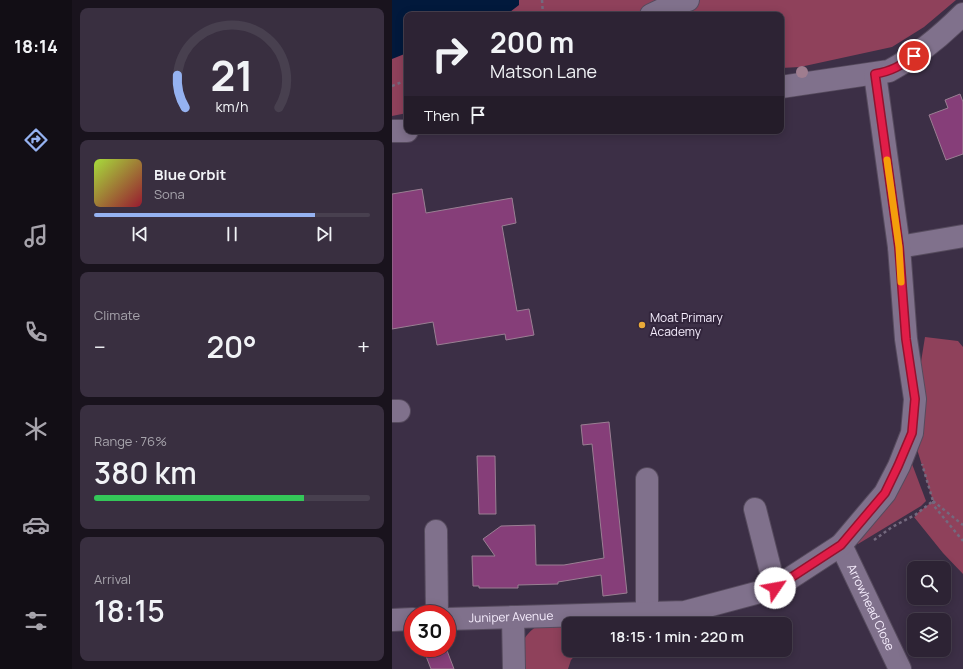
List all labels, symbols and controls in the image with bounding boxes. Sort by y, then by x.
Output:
text: 200 m [490,23,574,61]
icon: right [424,28,476,80]
text: 18:14 [14,34,58,58]
pin [897,39,931,73]
icon: arrive [903,45,925,67]
text: 21 [211,47,254,103]
text: Matson Lane [490,59,597,83]
text: km/h [215,97,249,116]
icon: arrive [467,104,489,126]
text: Then [424,105,459,126]
icon: directions [22,126,50,154]
text: Blue Orbit [154,164,226,185]
text: Sona [154,185,185,203]
icon: music [22,222,50,250]
icon: previous [129,223,151,245]
icon: pause [221,223,243,245]
icon: next [313,223,335,245]
text: Climate [94,306,140,324]
place label: Moat Primary Academy [650,309,724,340]
icon: phone [22,318,50,346]
marker: Moat Primary Academy [637,320,647,330]
text: 20° [206,326,257,367]
text: − [94,332,106,362]
text: + [357,332,370,362]
icon: climate [22,415,50,443]
text: Range · 76% [94,432,167,450]
text: 380 km [94,452,197,493]
icon: car [22,511,50,539]
street label: Arrowhead Close [843,561,899,653]
map controls [907,561,951,657]
button: search [907,561,951,605]
position arrow [754,567,796,609]
text: Arrival [94,570,131,588]
text: 18:15 [94,590,165,631]
speed limit sign: 30 [404,605,456,657]
icon: filters [22,607,50,635]
street label: Juniper Avenue [468,607,554,626]
button: layers [907,613,951,657]
text: 18:15 · 1 min · 220 m [610,626,744,647]

